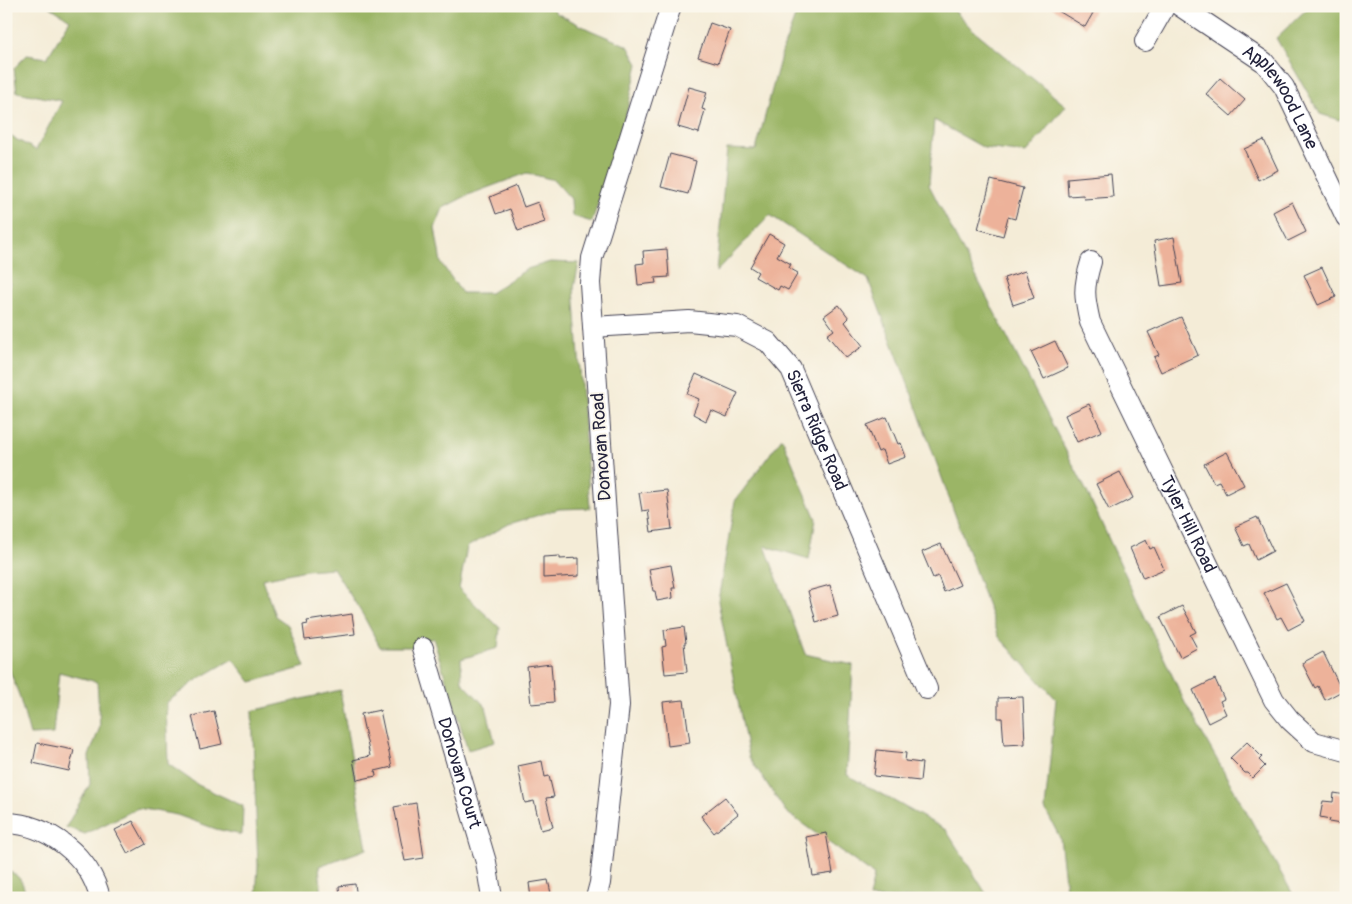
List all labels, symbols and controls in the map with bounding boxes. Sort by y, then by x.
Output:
street label: Applewood Lane [1238,40,1323,153]
street label: Sierra Ridge Road [781,366,852,494]
street label: Donovan Road [586,392,617,502]
street label: Tyler Hill Road [1155,472,1221,577]
street label: Donovan Court [432,715,487,832]

